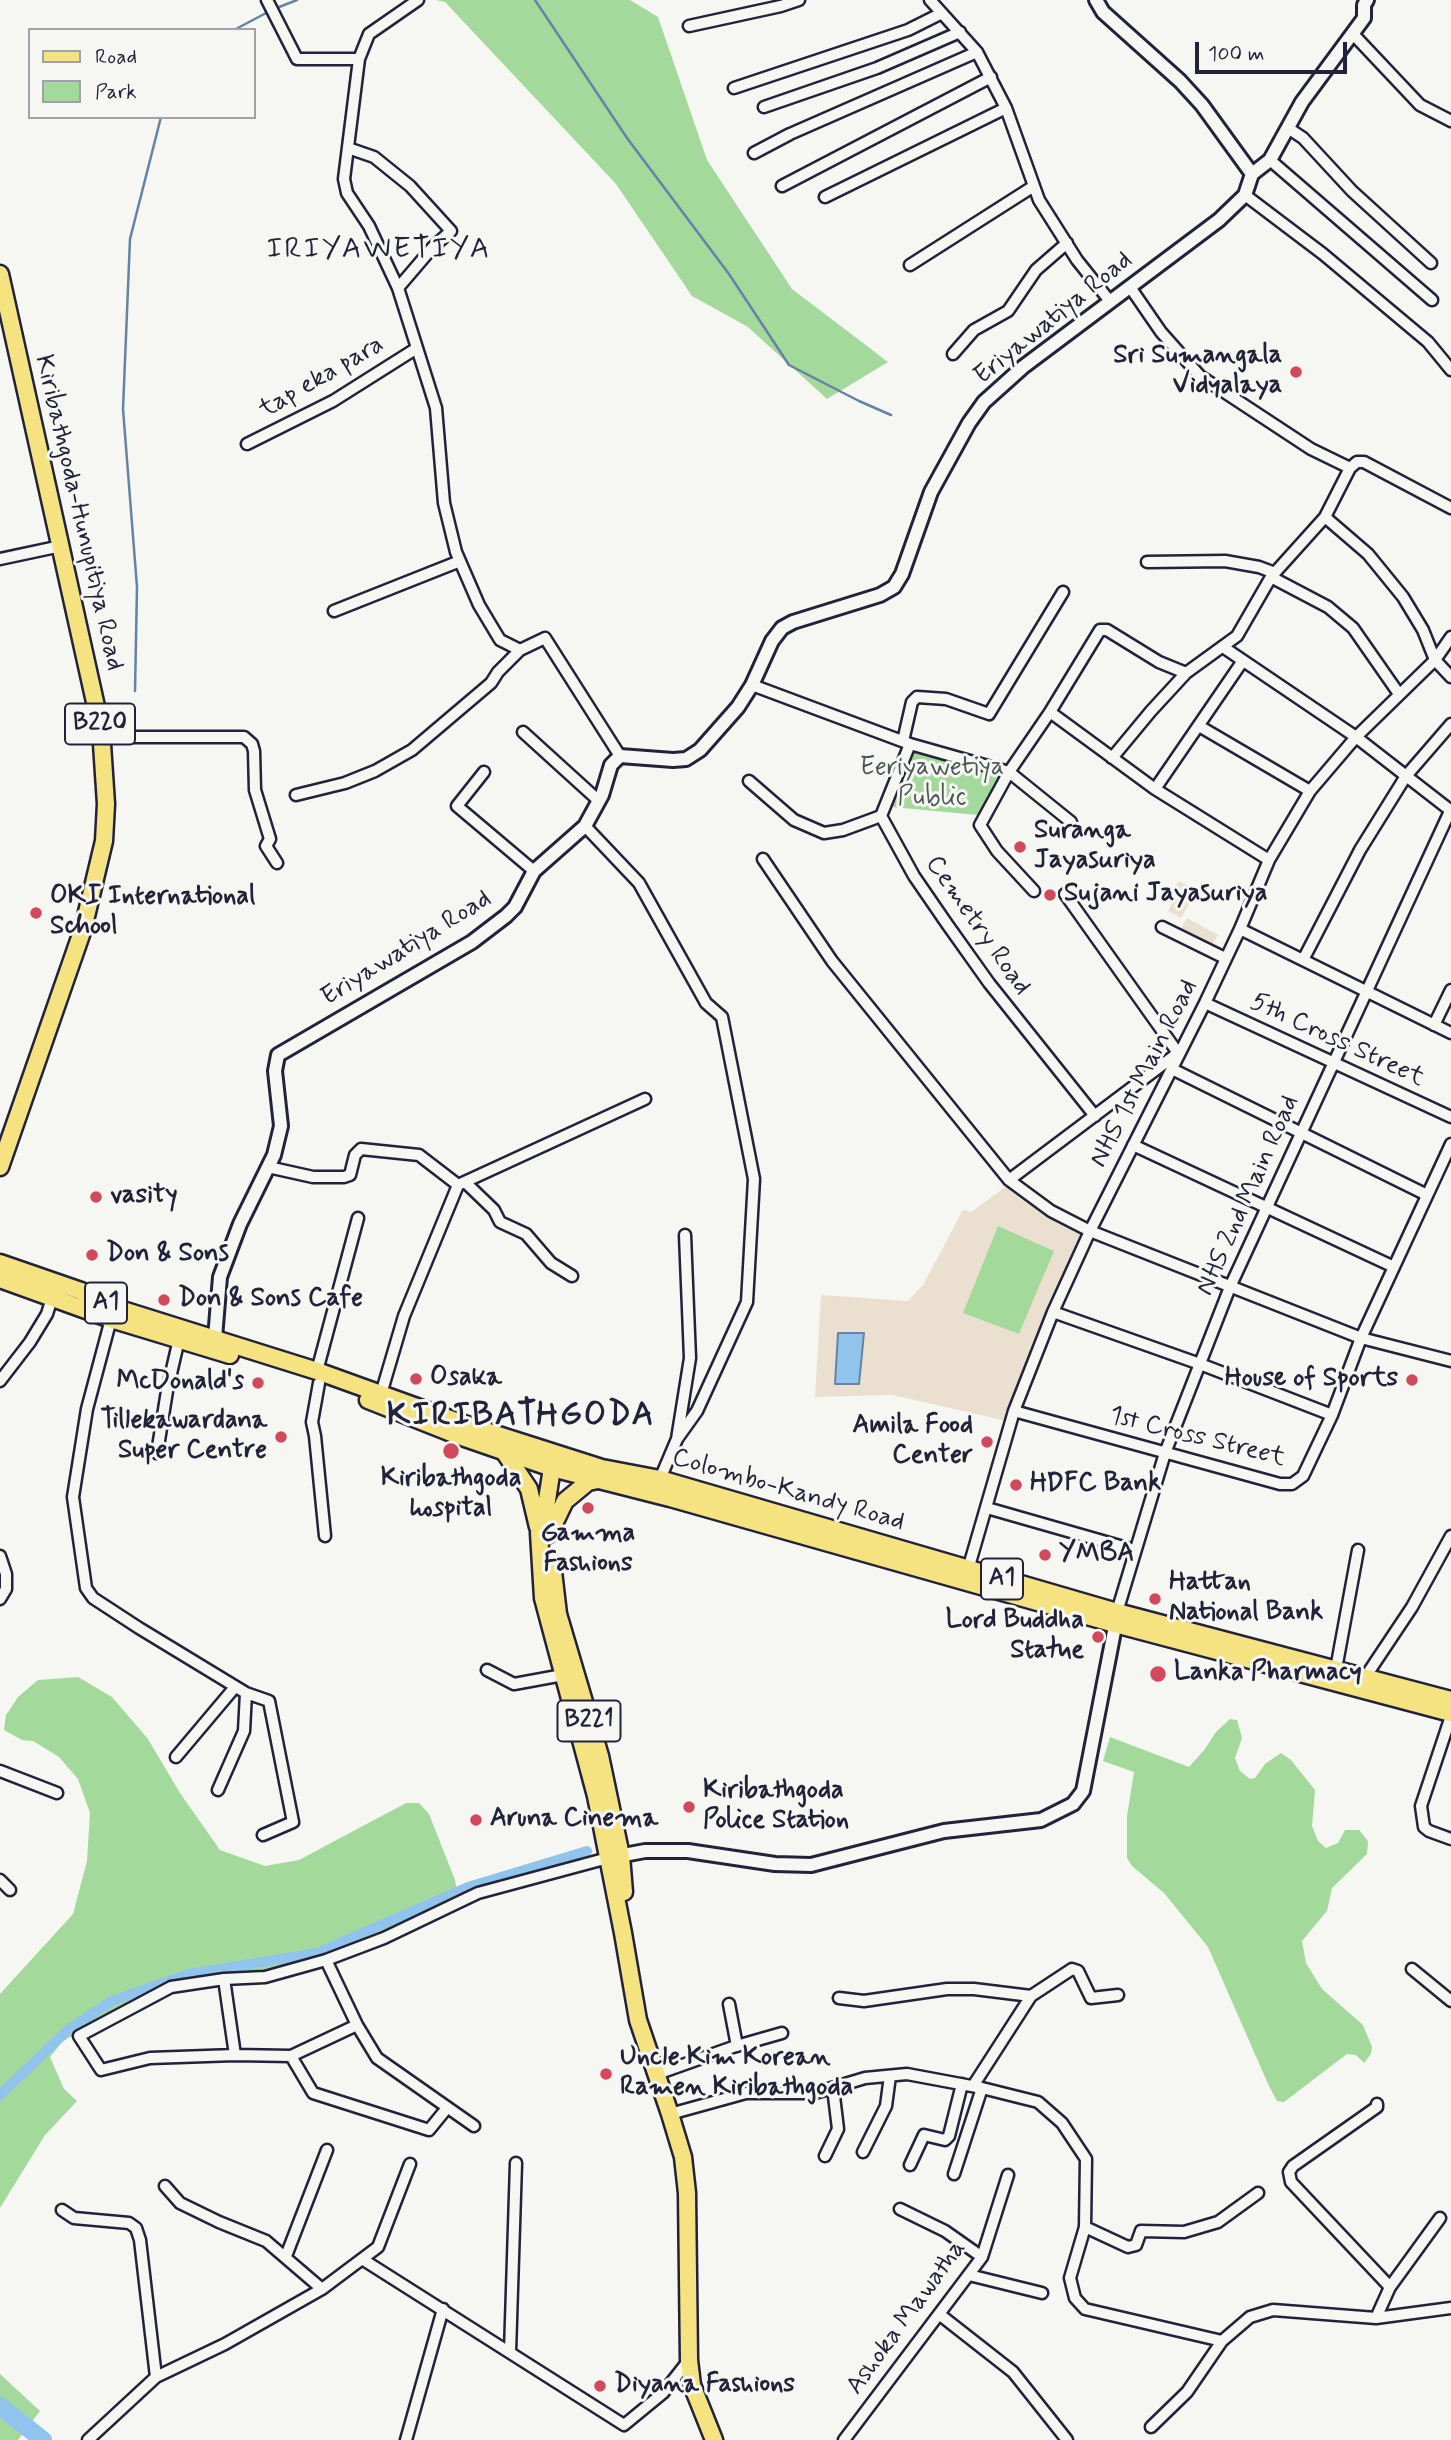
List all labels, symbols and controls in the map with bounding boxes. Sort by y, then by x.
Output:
legend [28,28,256,119]
scale bar [1199,28,1351,72]
text: 100 m [1208,40,1264,68]
text: Road [95,43,137,71]
text: Park [95,78,137,106]
district label: IRIYAWETIYA [270,233,488,269]
street label: Eriyawatiya Road [969,246,1139,392]
street label: tap eka para [254,330,390,426]
place label: Sri Sumangala Vidyalaya [1113,341,1282,402]
street label: Kiribathgoda-Hunupitiya Road [26,352,130,674]
marker: Sri Sumangala Vidyalaya [1288,364,1304,380]
road number: B220 [65,704,135,744]
park label: Eeriyawetiya Public [860,753,1004,814]
place label: Suranga Jayasuriya [1034,816,1156,878]
marker: Suranga Jayasuriya [1012,839,1028,855]
street label: Cemetry Road [917,850,1037,1002]
place label: Sujani Jayasuriya [1064,879,1268,911]
place label: OKI International School [50,882,255,944]
street label: Eriyawatiya Road [316,884,498,1014]
marker: Sujani Jayasuriya [1042,887,1058,903]
marker: OKI International School [28,905,44,921]
street label: NHS 1st Main Road [1084,975,1206,1173]
street label: 5th Cross Street [1245,987,1429,1095]
street label: NHS 2nd Main Road [1191,1091,1307,1301]
place label: vasity [110,1181,178,1213]
marker: vasity [88,1189,104,1205]
place label: Don & Sons [106,1239,229,1271]
marker: Don & Sons [84,1247,100,1263]
road number: A1 [85,1282,127,1324]
place label: Don & Sons Cafe [178,1284,363,1316]
marker: Don & Sons Cafe [156,1292,172,1308]
place label: Osaka [430,1363,502,1395]
place label: House of Sports [1225,1364,1398,1396]
place label: McDonald's [116,1367,244,1399]
marker: Osaka [408,1371,424,1387]
marker: House of Sports [1404,1372,1420,1388]
marker: McDonald's [250,1375,266,1391]
district label: KIRIBATHGODA [389,1397,653,1437]
street label: 1st Cross Street [1106,1401,1288,1475]
place label: Tillekawardana Super Centre [100,1406,267,1468]
place label: Amila Food Center [852,1411,973,1472]
marker: Tillekawardana Super Centre [273,1429,289,1445]
marker: Amila Food Center [979,1434,995,1450]
marker: Kiribathgoda hospital [441,1441,461,1461]
street label: Colombo-Kandy Road [668,1443,908,1539]
place label: Kiribathgoda hospital [381,1464,521,1526]
place label: HDFC Bank [1030,1469,1161,1501]
marker: HDFC Bank [1008,1477,1024,1493]
marker: Gamma Fashions [580,1500,596,1516]
place label: Gamma Fashions [541,1519,635,1580]
place label: YMBA [1059,1539,1134,1571]
marker: YMBA [1037,1547,1053,1563]
road number: A1 [981,1559,1023,1600]
place label: Hattan National Bank [1169,1568,1323,1630]
marker: Hattan National Bank [1147,1591,1163,1607]
place label: Lord Buddha Statue [946,1606,1084,1668]
marker: Lord Buddha Statue [1090,1629,1106,1645]
place label: Lanka Pharmacy [1174,1658,1362,1690]
marker: Lanka Pharmacy [1148,1664,1168,1684]
road number: B221 [558,1700,620,1742]
place label: Kiribathgoda Police Station [703,1776,849,1838]
marker: Kiribathgoda Police Station [681,1799,697,1815]
place label: Aruna Cinema [490,1804,658,1836]
marker: Aruna Cinema [468,1812,484,1828]
place label: Uncle Kim Korean Ramen Kiribathgoda [620,2043,853,2104]
marker: Uncle Kim Korean Ramen Kiribathgoda [598,2066,614,2082]
street label: Ashoka Mawatha [840,2234,974,2402]
place label: Diyana Fashions [614,2370,795,2402]
marker: Diyana Fashions [592,2378,608,2394]

